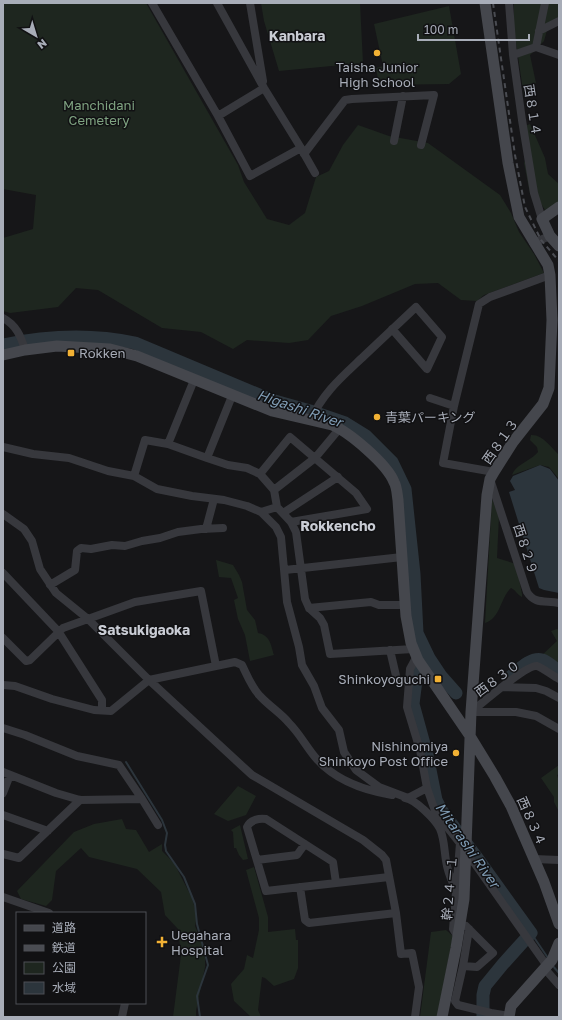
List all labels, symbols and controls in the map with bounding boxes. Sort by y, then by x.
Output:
north arrow [16,16,56,56]
scale bar [418,16,529,42]
text: 100 m [424,22,458,37]
district label: Kanbara [269,27,325,44]
text: N [35,37,50,52]
marker: Taisha Junior High School [372,48,382,58]
place label: Taisha Junior High School [336,59,418,90]
street label: 西８１４ [521,83,545,137]
park label: Manchidani Cemetery [63,97,135,128]
place label: Rokken [79,345,125,361]
marker: Rokken [66,348,76,358]
water label: Higashi River [255,386,347,431]
place label: 青葉パーキング [385,409,476,425]
marker: 青葉パーキング [372,412,382,422]
street label: 西８１３ [479,415,521,467]
district label: Rokkencho [300,517,376,534]
street label: 西８２９ [510,522,542,576]
district label: Satsukigaoka [98,621,190,638]
street label: 西８３０ [471,656,523,700]
place label: Shinkoyoguchi [338,671,430,687]
marker: Shinkoyoguchi [433,674,443,684]
place label: Nishinomiya Shinkoyo Post Office [319,738,448,769]
marker: Nishinomiya Shinkoyo Post Office [451,748,461,758]
street label: 西８３４ [514,794,550,848]
water label: Mitarashi River [432,799,505,893]
street label: 幹２４－１ [438,855,460,921]
legend [16,912,146,1004]
text: 道路 [52,920,76,935]
place label: Uegahara Hospital [171,927,231,958]
marker: Uegahara Hospital [156,936,168,948]
text: 鉄道 [52,940,76,955]
text: 公園 [52,960,76,975]
text: 水域 [52,980,76,995]

